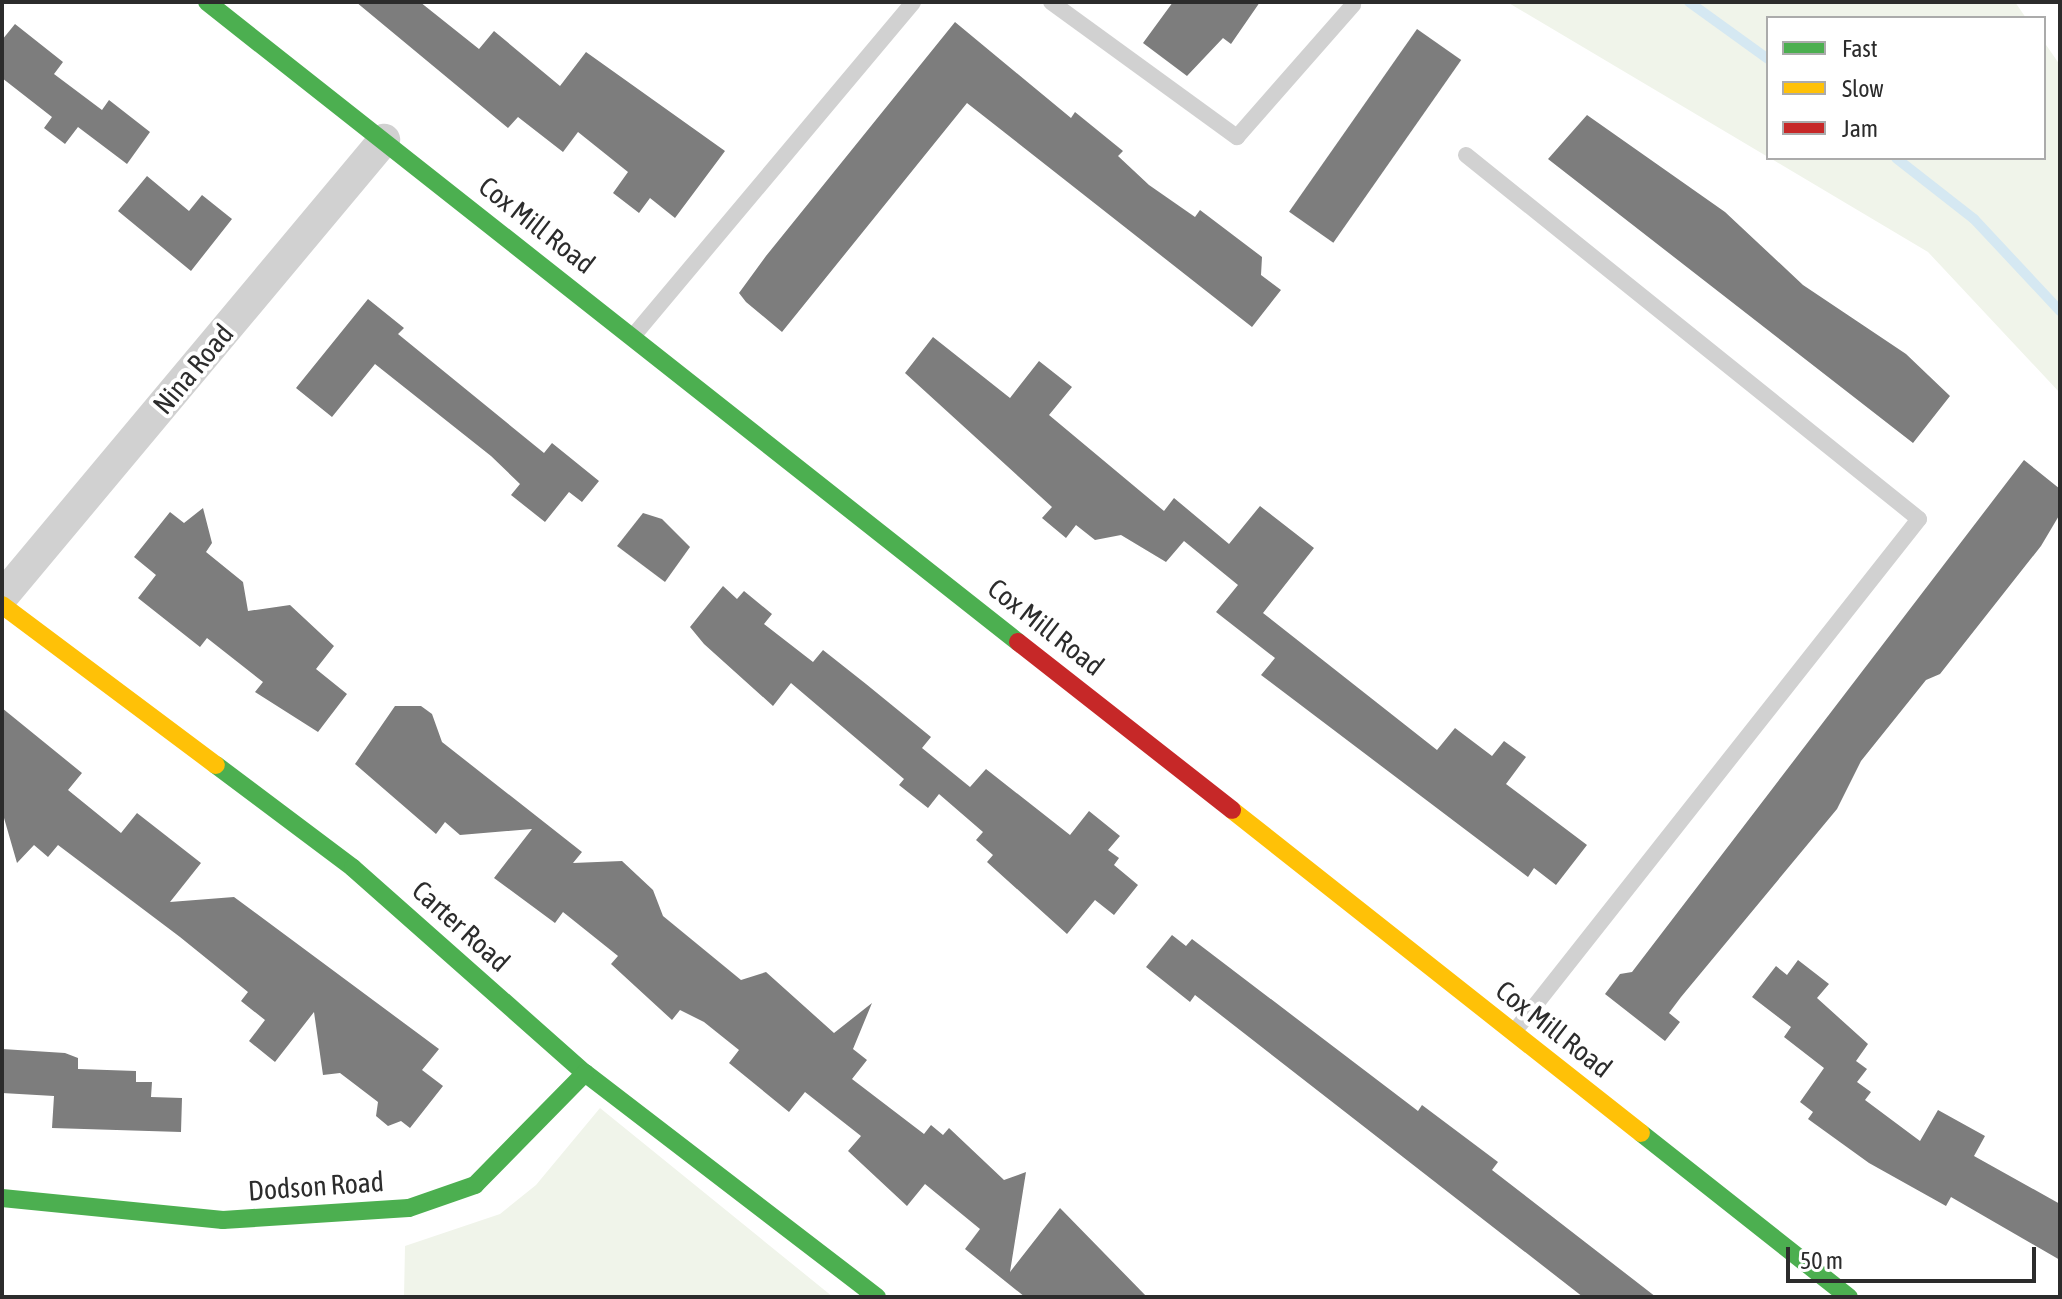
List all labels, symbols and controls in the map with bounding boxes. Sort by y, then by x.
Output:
legend [1766,16,2046,160]
text: Fast [1842,35,1878,62]
text: Slow [1842,75,1884,102]
text: Jam [1842,115,1878,142]
street label: Cox Mill Road [472,169,602,281]
street label: Nina Road [146,317,240,421]
street label: Cox Mill Road [981,571,1111,683]
street label: Carter Road [405,873,517,979]
street label: Cox Mill Road [1489,973,1619,1085]
street label: Dodson Road [247,1164,385,1208]
scale bar [1790,1231,2040,1281]
text: 50 m [1800,1247,1843,1274]

